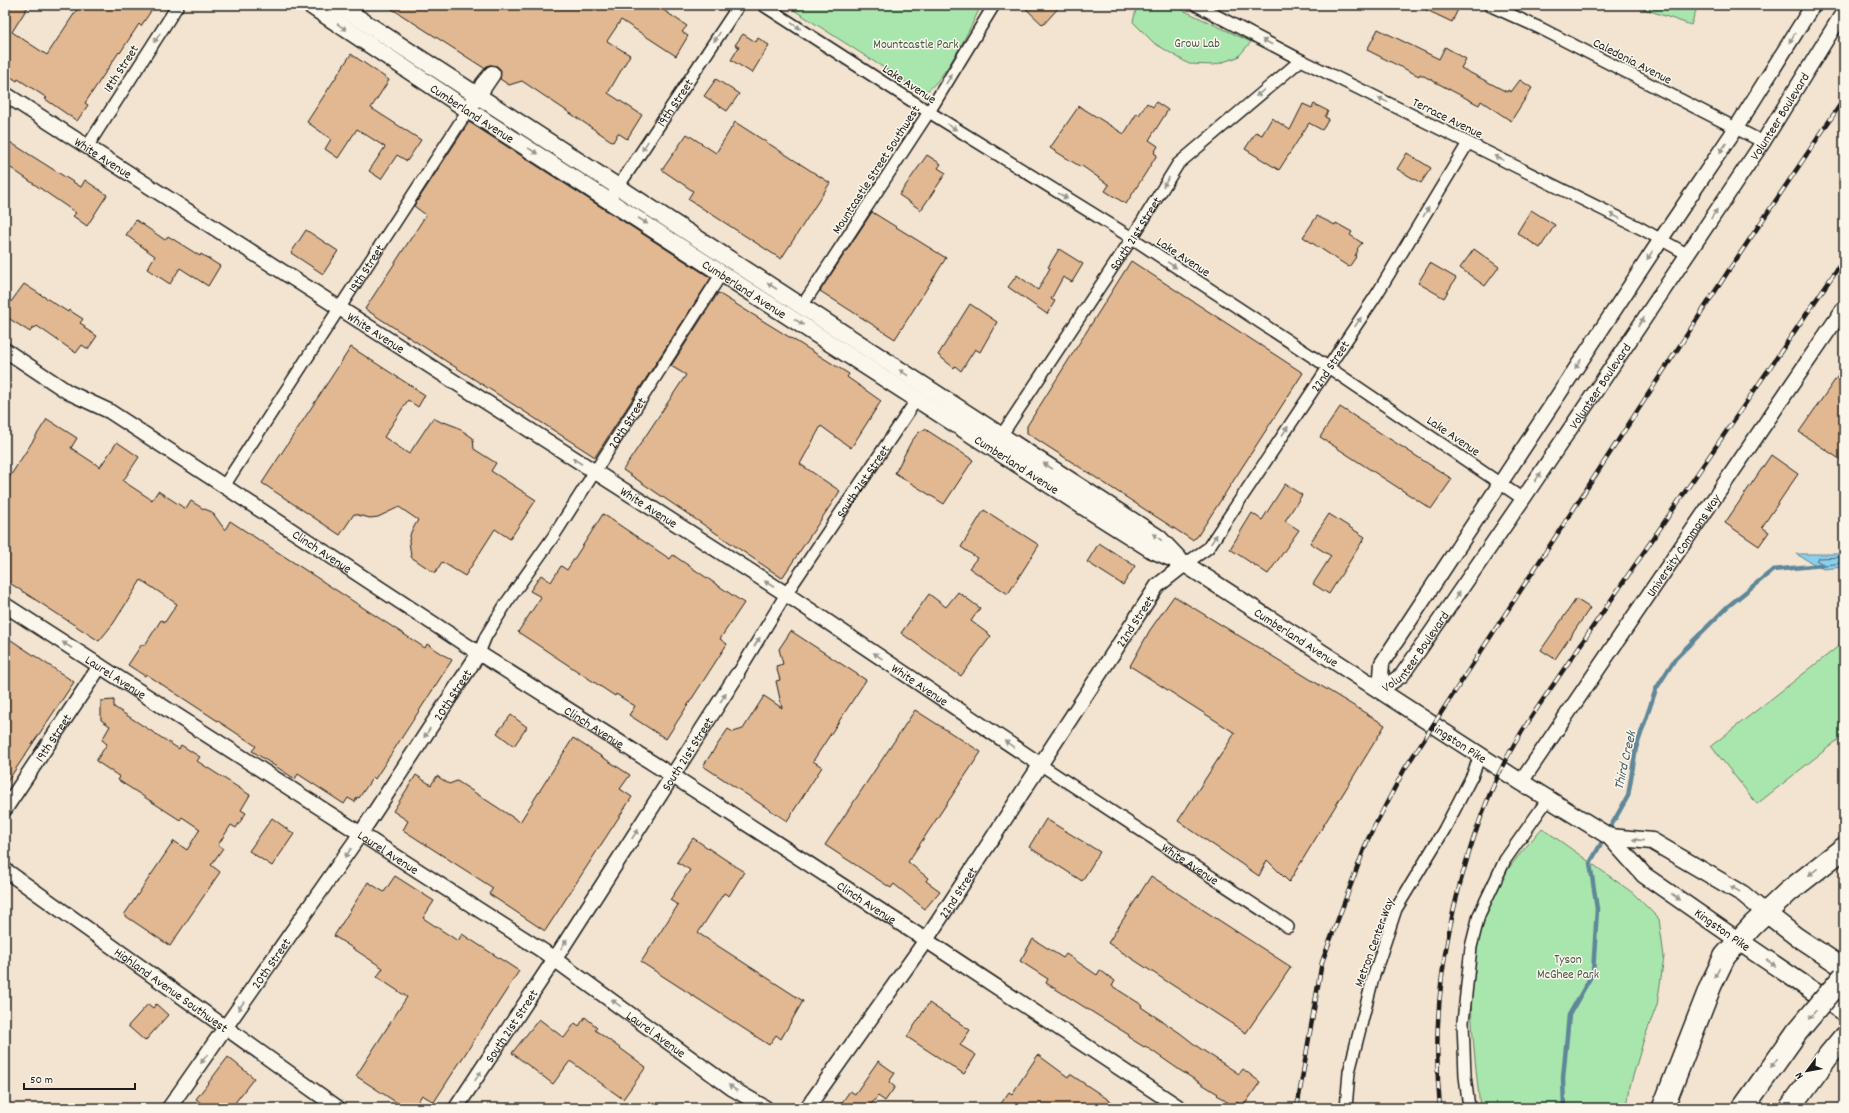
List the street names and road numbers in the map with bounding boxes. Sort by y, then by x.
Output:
street label: Caledonia Avenue [1589,34,1675,90]
street label: 18th Street [100,42,145,97]
street label: Lake Avenue [878,61,940,110]
street label: Volunteer Boulevard [1746,70,1816,165]
street label: 19th Street [654,76,699,131]
street label: Cumberland Avenue [425,80,517,149]
street label: Terrace Avenue [1409,94,1486,145]
street label: Mountcastle Street Southwest [828,102,926,238]
street label: White Avenue [70,134,135,185]
street label: South 21st Street [1106,194,1168,275]
street label: Lake Avenue [1152,234,1214,283]
street label: 19th Street [345,241,390,297]
street label: Cumberland Avenue [697,256,790,325]
street label: White Avenue [343,308,408,360]
street label: 22nd Street [1307,337,1356,397]
street label: Volunteer Boulevard [1566,340,1637,434]
street label: 20th Street [605,394,652,453]
street label: Lake Avenue [1422,412,1483,462]
street label: Cumberland Avenue [970,432,1062,500]
street label: South 21st Street [833,442,896,523]
street label: White Avenue [615,483,681,534]
street label: University Commons Way [1643,490,1727,602]
street label: Clinch Avenue [288,526,355,579]
street label: 22nd Street [1113,592,1160,652]
street label: Cumberland Avenue [1249,604,1341,673]
street label: Volunteer Boulevard [1379,608,1455,698]
street label: Laurel Avenue [80,652,149,705]
street label: White Avenue [887,660,951,712]
street label: 20th Street [430,666,478,725]
street label: Clinch Avenue [560,702,627,755]
street label: 19th Street [32,711,78,767]
street label: South 21st Street [658,714,720,795]
street label: Kingston Pike [1425,718,1490,769]
street label: Laurel Avenue [353,827,422,881]
street label: White Avenue [1157,839,1222,891]
street label: 22nd Street [935,864,983,923]
street label: Clinch Avenue [832,878,899,930]
street label: Metron Center Way [1351,895,1400,990]
street label: Kingston Pike [1690,905,1754,957]
street label: 20th Street [248,935,297,994]
street label: Highland Avenue Southwest [109,944,231,1039]
street label: South 21st Street [482,986,544,1067]
street label: Laurel Avenue [621,1007,689,1064]

